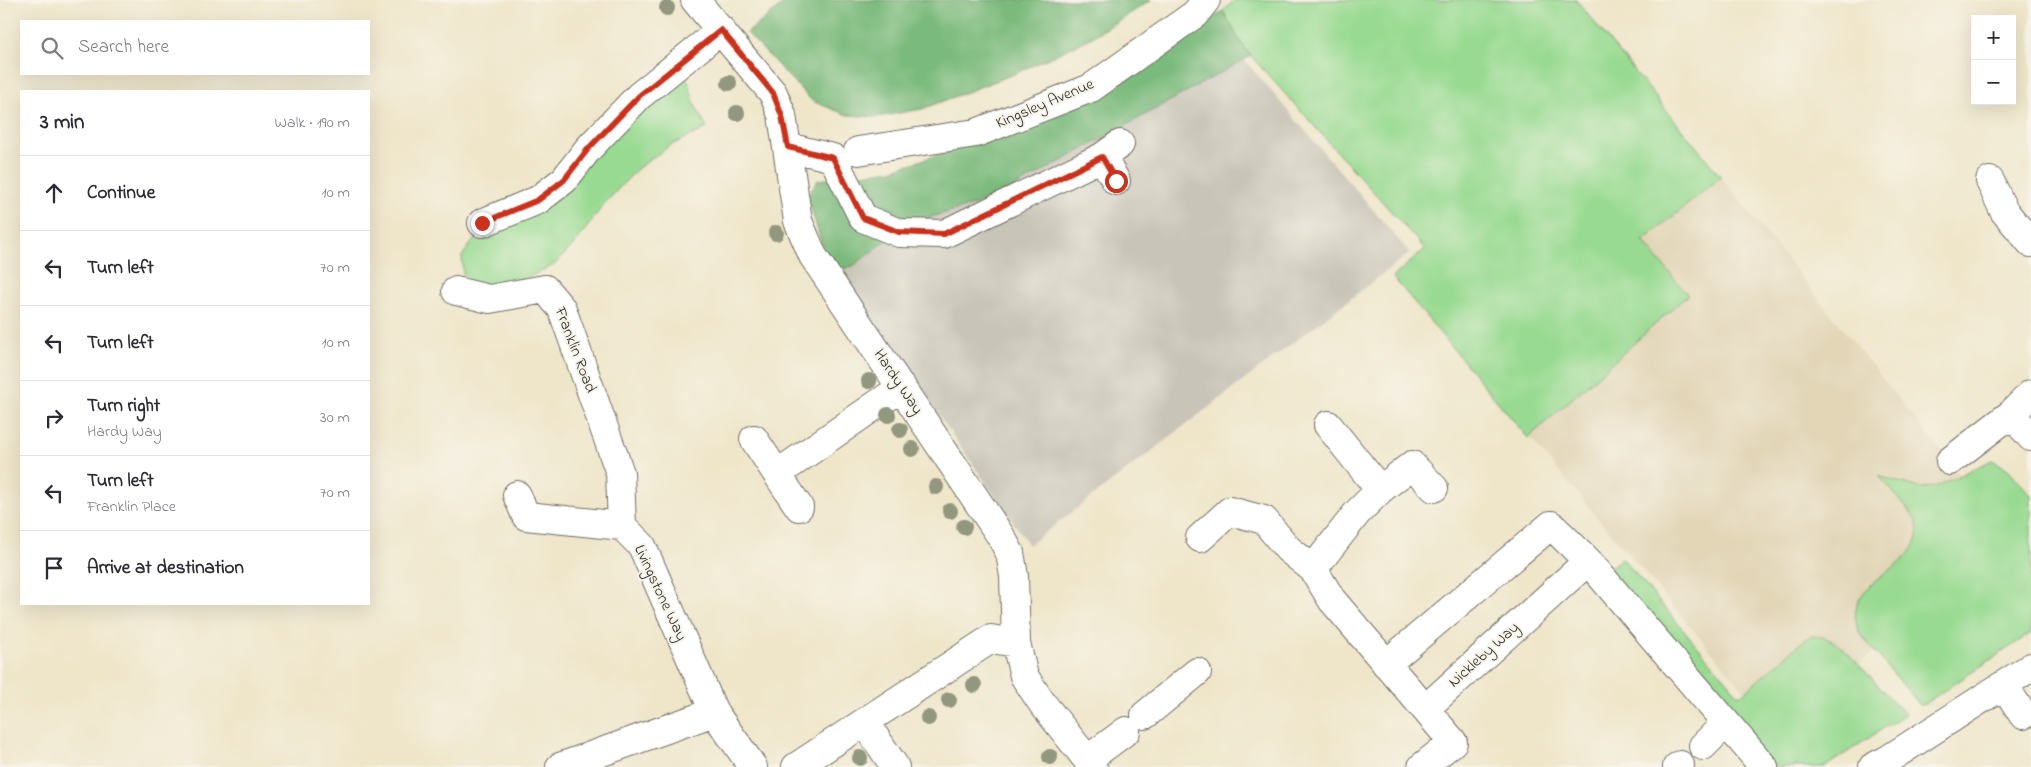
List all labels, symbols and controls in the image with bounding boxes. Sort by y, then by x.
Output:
map controls [1971,15,2016,105]
button: + [1971,15,2016,60]
search box [20,20,370,75]
icon: search [38,34,66,62]
text: Search here [78,34,169,61]
button: − [1971,60,2016,105]
street label: Kingsley Avenue [992,72,1099,135]
text: 3 min [40,108,84,138]
text: Walk · 190 m [275,111,350,135]
route start [1105,170,1128,193]
icon: ahead [40,179,68,207]
text: Continue [87,180,155,207]
text: 10 m [322,181,350,205]
route end [471,212,494,235]
icon: left [40,254,68,282]
text: Turn left [87,255,154,282]
text: 70 m [320,256,350,280]
street label: Franklin Road [547,303,602,396]
icon: left [40,329,68,357]
text: Turn left [87,330,154,357]
text: 10 m [322,331,350,355]
street label: Hardy Way [867,344,929,420]
text: Turn right [87,393,160,420]
icon: right [40,404,68,432]
text: 30 m [320,406,350,430]
text: Hardy Way [87,420,162,444]
text: Turn left [87,468,154,495]
icon: left [40,479,68,507]
text: 70 m [320,481,350,505]
text: Franklin Place [87,495,176,519]
street label: Livingstone Way [627,541,693,645]
icon: arrive [40,554,68,582]
text: Arrive at destination [87,555,244,582]
street label: Nickleby Way [1443,616,1525,694]

